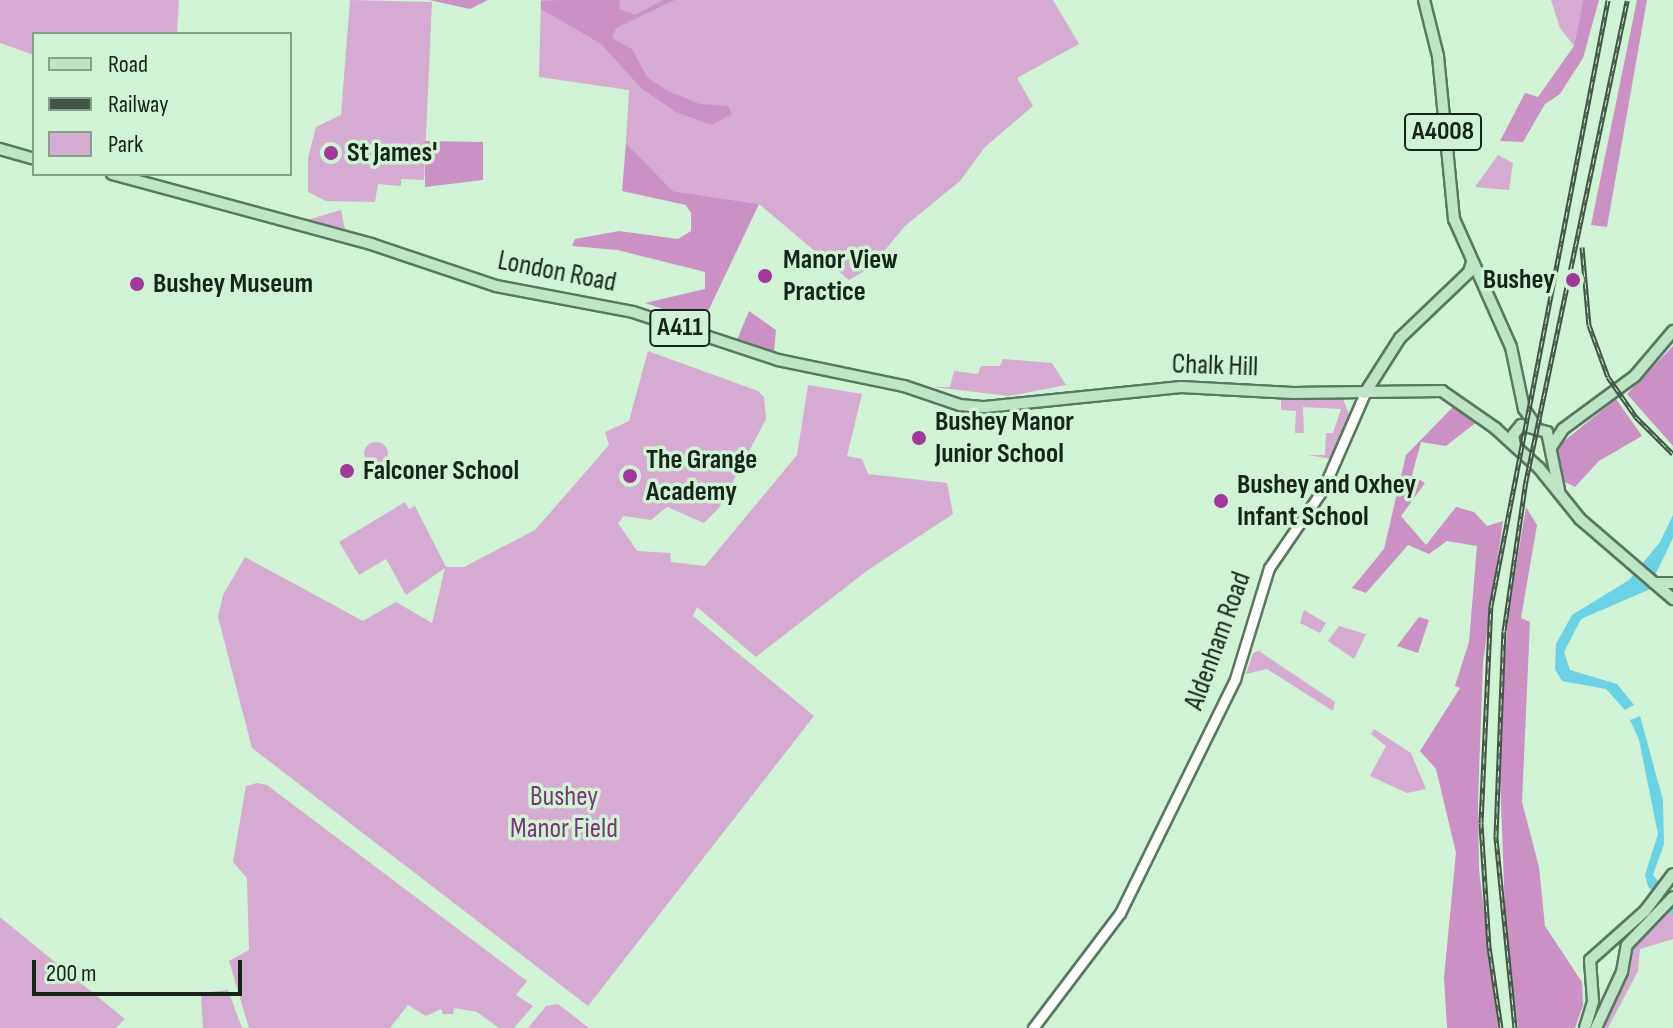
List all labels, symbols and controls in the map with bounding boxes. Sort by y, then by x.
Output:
legend [32,32,292,176]
text: Road [108,50,148,79]
text: Railway [108,90,168,119]
road number: A4008 [1403,110,1483,154]
text: Park [108,130,143,159]
place label: St James' [347,136,437,170]
marker: St James' [322,144,340,162]
place label: Manor View Practice [783,243,898,309]
street label: London Road [495,244,619,300]
place label: Bushey [1483,263,1555,297]
marker: Manor View Practice [754,265,776,287]
place label: Bushey Museum [153,267,313,301]
marker: Bushey [1562,269,1584,291]
marker: Bushey Museum [128,275,146,293]
road number: A411 [648,306,712,350]
street label: Chalk Hill [1171,348,1259,384]
place label: Bushey Manor Junior School [935,405,1074,471]
marker: Bushey Manor Junior School [910,429,928,447]
place label: The Grange Academy [646,443,757,509]
place label: Falconer School [363,454,519,488]
marker: Falconer School [338,462,356,480]
marker: The Grange Academy [621,467,639,485]
place label: Bushey and Oxhey Infant School [1237,468,1416,534]
marker: Bushey and Oxhey Infant School [1212,492,1230,510]
street label: Aldenham Road [1178,567,1258,715]
park label: Bushey Manor Field [510,780,618,846]
scale bar [36,944,246,994]
text: 200 m [46,959,97,988]

